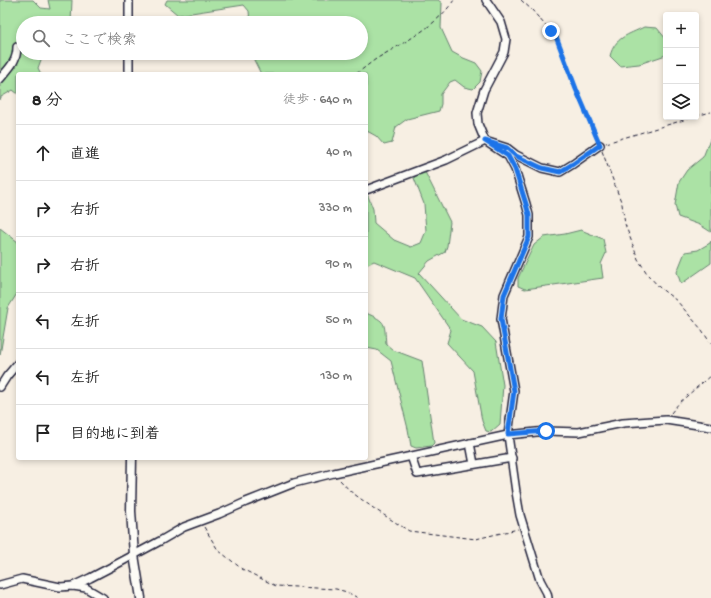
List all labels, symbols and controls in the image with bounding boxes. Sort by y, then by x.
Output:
map controls [663,12,699,120]
button: + [663,12,699,48]
search box [16,16,368,60]
route end [542,22,560,40]
icon: search [30,27,52,49]
text: ここで検索 [62,32,137,50]
button: − [663,48,699,84]
button: layers [663,84,699,120]
text: 8 分 [32,92,62,112]
text: 徒歩 · 640 m [283,93,352,108]
icon: ahead [32,142,54,164]
text: 40 m [326,145,352,160]
text: 直進 [70,146,100,164]
icon: right [32,198,54,220]
text: 330 m [319,201,352,216]
text: 右折 [70,202,100,220]
icon: right [32,254,54,276]
text: 90 m [326,257,352,272]
text: 右折 [70,258,100,276]
icon: left [32,310,54,332]
text: 50 m [325,313,352,328]
text: 左折 [70,314,100,332]
icon: left [32,366,54,388]
text: 130 m [320,369,352,384]
text: 左折 [70,370,100,388]
icon: arrive [32,422,54,444]
route start [537,422,555,440]
text: 目的地に到着 [70,426,160,444]

